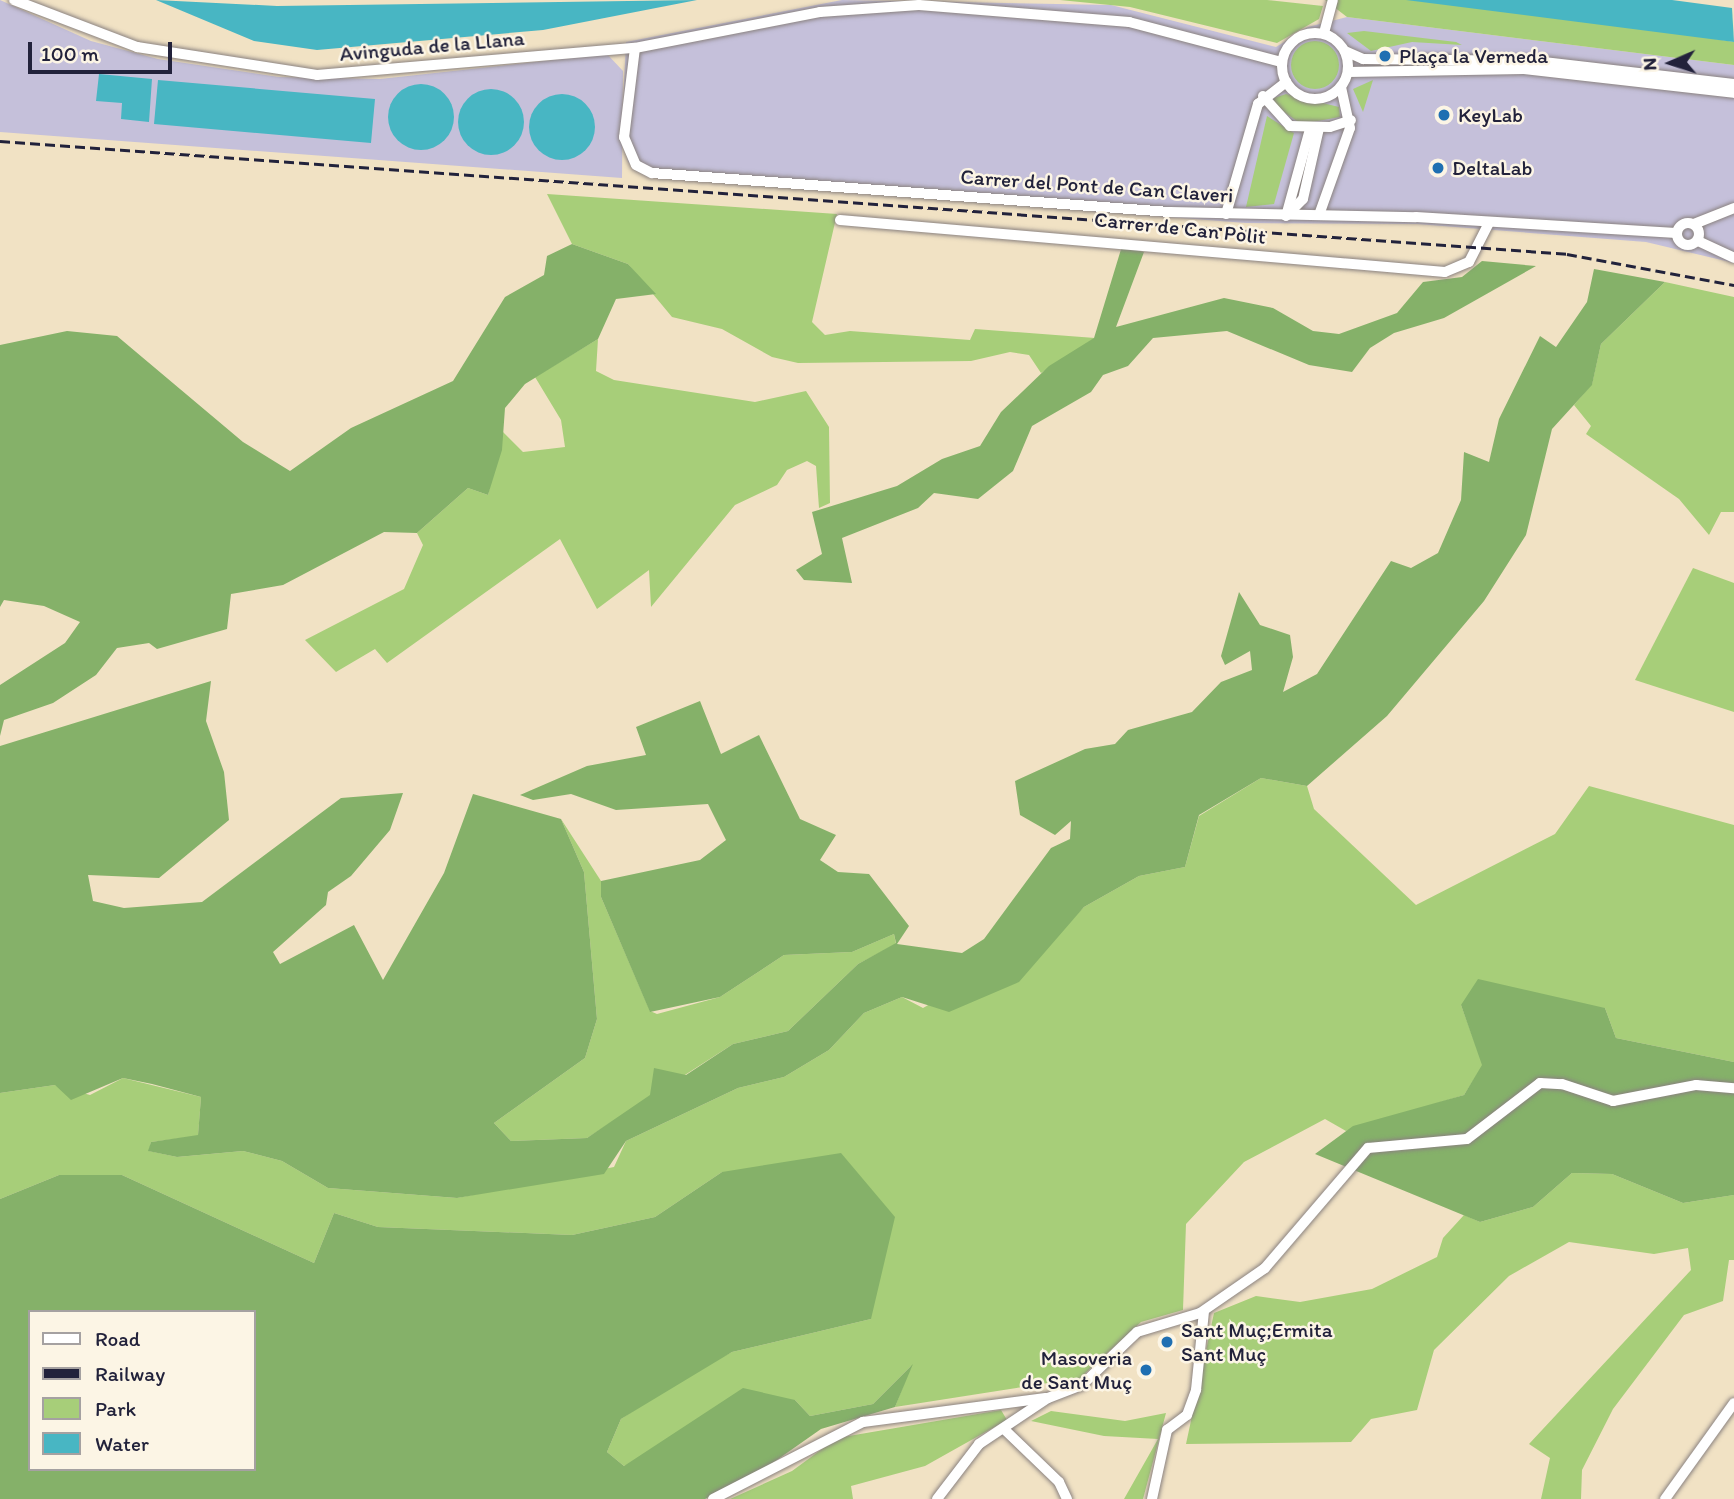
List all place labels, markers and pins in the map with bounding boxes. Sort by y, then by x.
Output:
place label: Plaça la Verneda [1399,43,1548,69]
marker: Plaça la Verneda [1377,48,1393,64]
place label: KeyLab [1458,102,1523,128]
marker: KeyLab [1436,107,1452,123]
place label: DeltaLab [1452,155,1533,181]
marker: DeltaLab [1430,160,1446,176]
place label: Sant Muç;Ermita Sant Muç [1181,1317,1332,1367]
marker: Sant Muç;Ermita Sant Muç [1159,1334,1175,1350]
place label: Masoveria de Sant Muç [1021,1345,1132,1395]
marker: Masoveria de Sant Muç [1138,1362,1154,1378]

